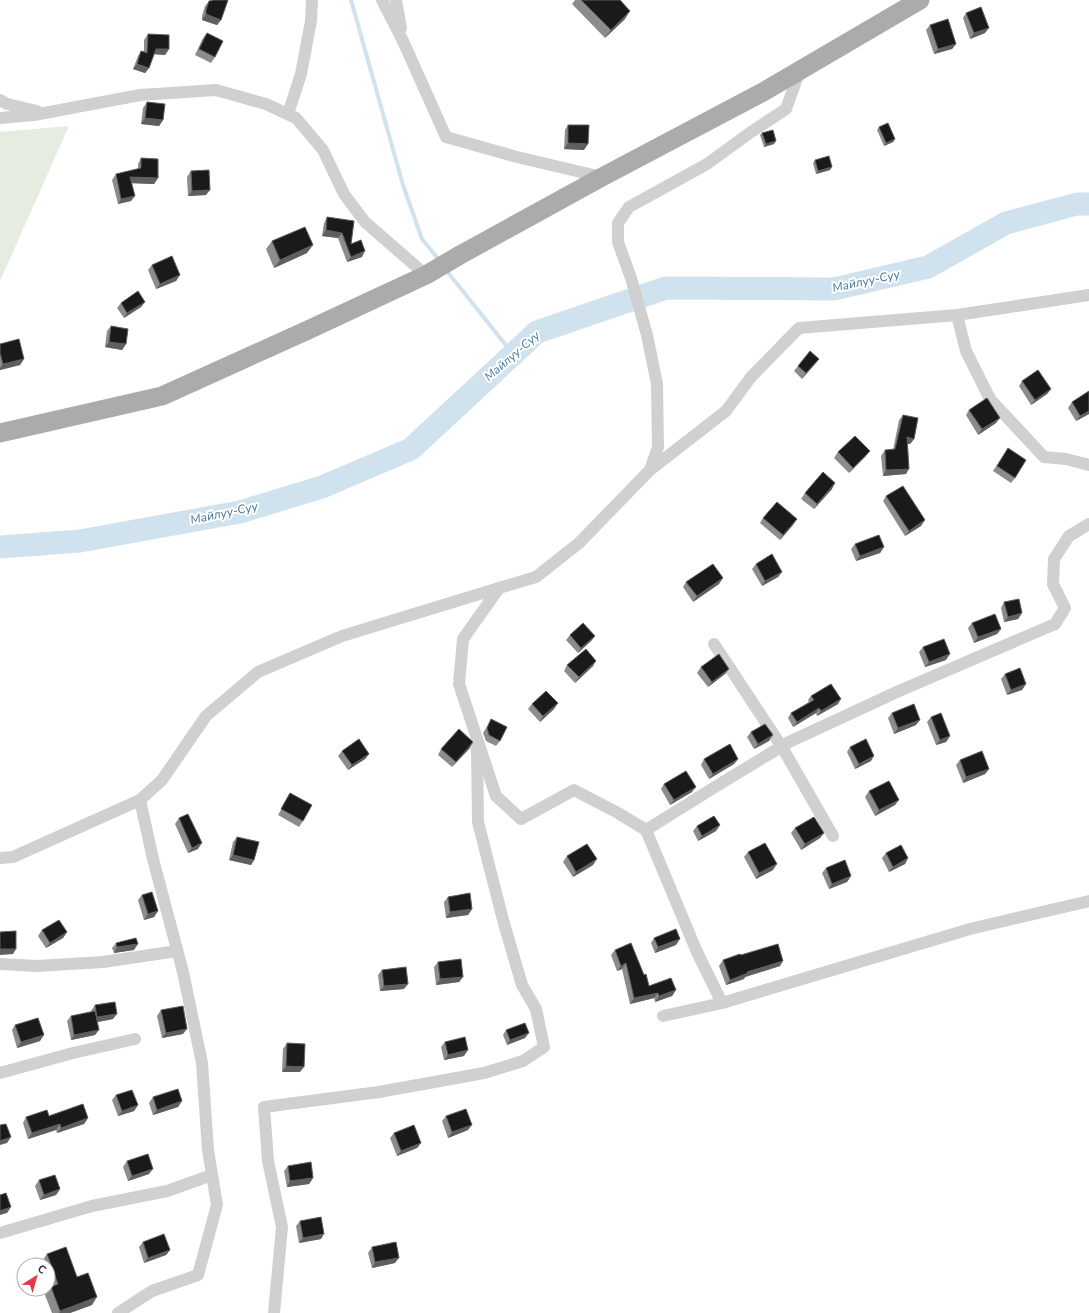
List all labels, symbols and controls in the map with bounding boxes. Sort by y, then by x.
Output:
water label: Майлуу-Суу [831,266,902,296]
water label: Майлуу-Суу [481,327,544,385]
water label: Майлуу-Суу [189,498,260,528]
north arrow [16,1257,56,1297]
text: С [34,1261,50,1278]

